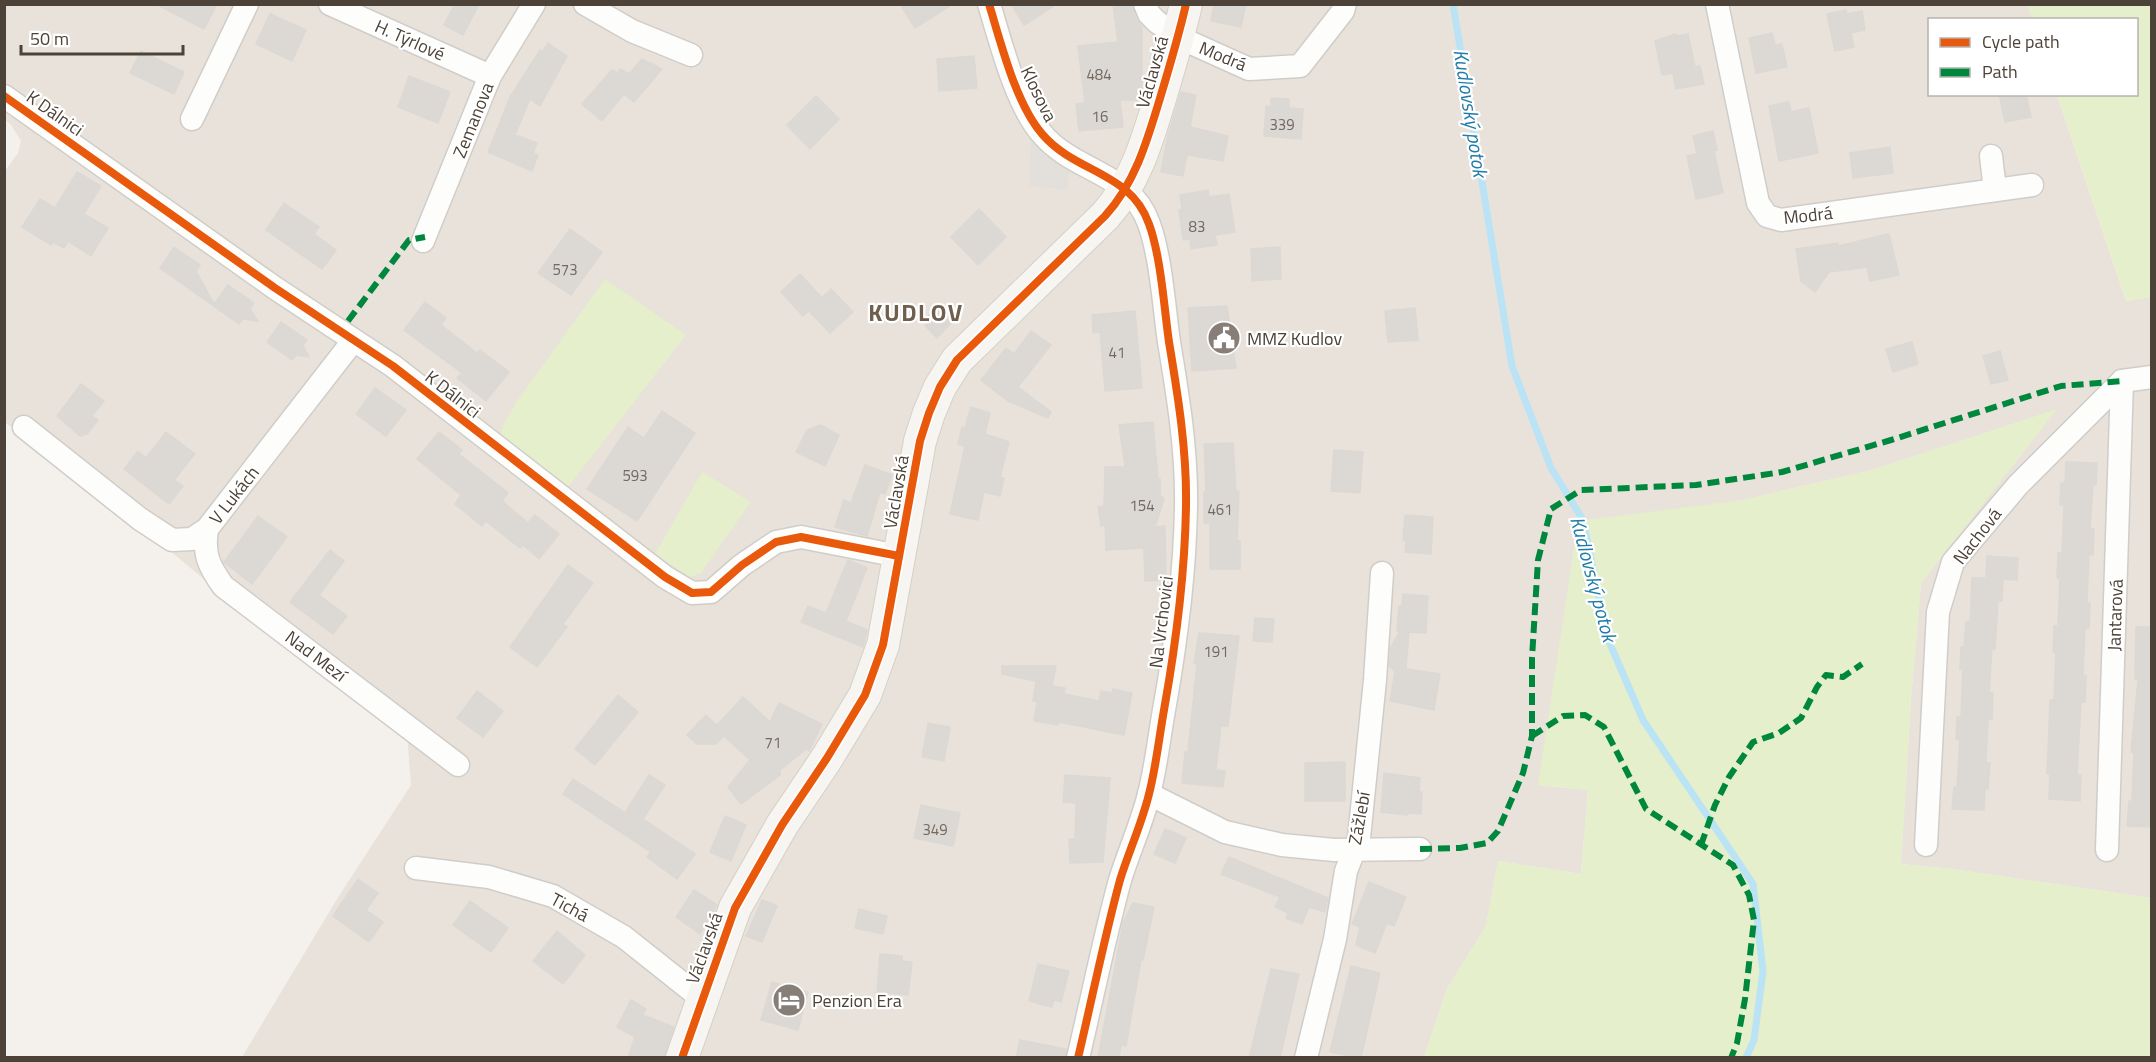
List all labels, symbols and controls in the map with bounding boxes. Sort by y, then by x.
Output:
street label: H. Týrlové [371,13,449,67]
scale bar [21,18,183,56]
legend [1928,18,2138,96]
text: 50 m [30,25,69,52]
text: Cycle path [1982,28,2060,55]
street label: Václavská [1129,32,1175,112]
street label: Modrá [1195,34,1251,78]
water label: Kudlovský potok [1446,47,1497,181]
text: Path [1982,58,2018,85]
street label: Klosova [1014,61,1064,127]
house number: 484 [1086,63,1112,86]
street label: Zemanova [446,78,500,162]
street label: K Dálnici [21,83,89,143]
house number: 16 [1092,105,1108,128]
house number: 339 [1269,113,1295,136]
street label: Modrá [1782,199,1834,231]
house number: 83 [1189,215,1205,238]
house number: 573 [552,258,578,281]
district label: KUDLOV [868,294,964,330]
public building icon: MMZ Kudlov [1206,320,1242,356]
place label: MMZ Kudlov [1247,325,1342,352]
house number: 41 [1109,341,1125,364]
street label: K Dálnici [419,364,487,424]
street label: Václavská [876,453,916,531]
street label: V Lukách [203,460,265,530]
house number: 593 [622,464,648,487]
house number: 154 [1129,494,1155,517]
house number: 461 [1207,498,1233,521]
street label: Nachová [1946,502,2008,570]
water label: Kudlovský potok [1562,513,1626,647]
street label: Na Vrchovici [1142,574,1180,670]
street label: Jantarová [2100,579,2130,651]
street label: Nad Mezí [280,624,354,689]
house number: 191 [1203,640,1229,663]
house number: 71 [765,731,781,754]
street label: Zážlebí [1341,787,1377,847]
house number: 349 [922,818,948,841]
street label: Tichá [546,886,594,928]
street label: Václavská [679,908,729,988]
hotel icon: Penzion Era [771,982,807,1018]
place label: Penzion Era [812,987,902,1014]

